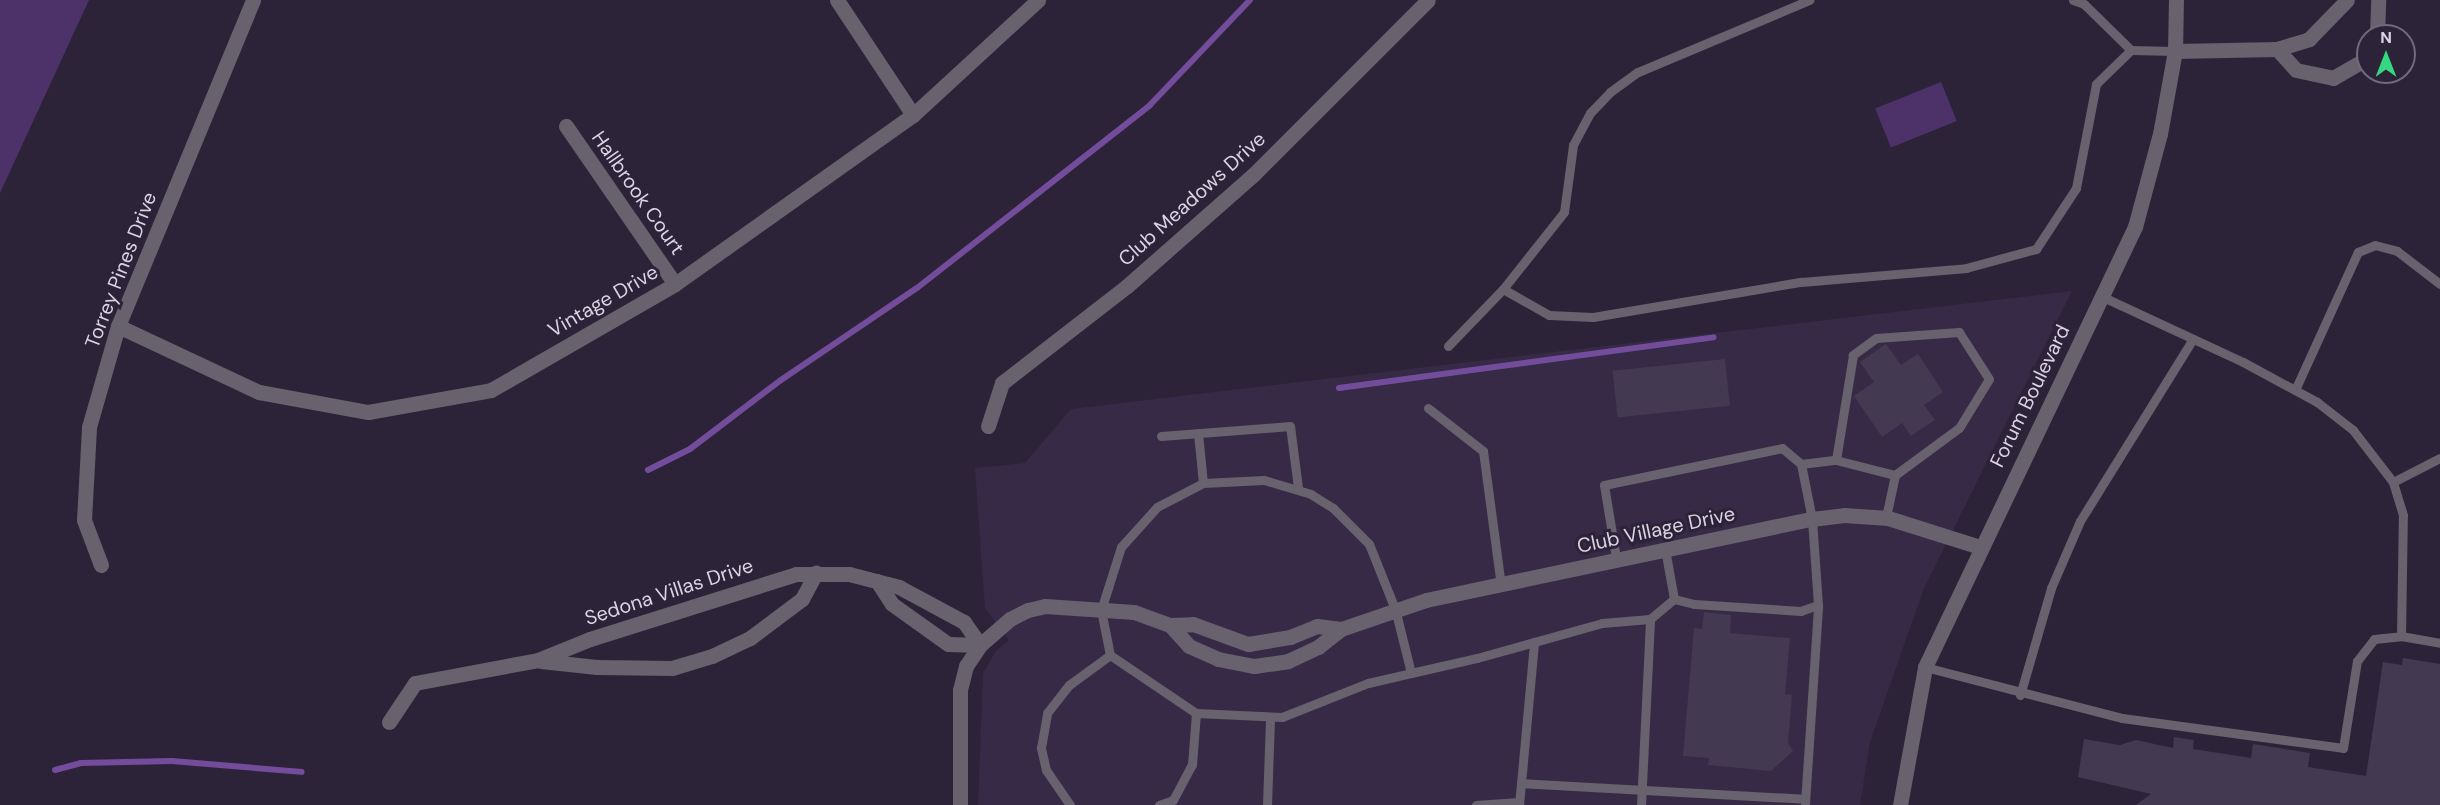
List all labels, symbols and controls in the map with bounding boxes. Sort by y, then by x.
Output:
north arrow [2356,24,2416,84]
text: N [2380,27,2392,48]
street label: Hallbrook Court [587,127,689,259]
street label: Club Meadows Drive [1114,127,1270,271]
street label: Torrey Pines Drive [80,189,162,351]
street label: Vintage Drive [544,260,662,342]
street label: Forum Boulevard [1985,321,2075,471]
street label: Club Village Drive [1575,502,1737,558]
street label: Sedona Villas Drive [582,553,756,631]

